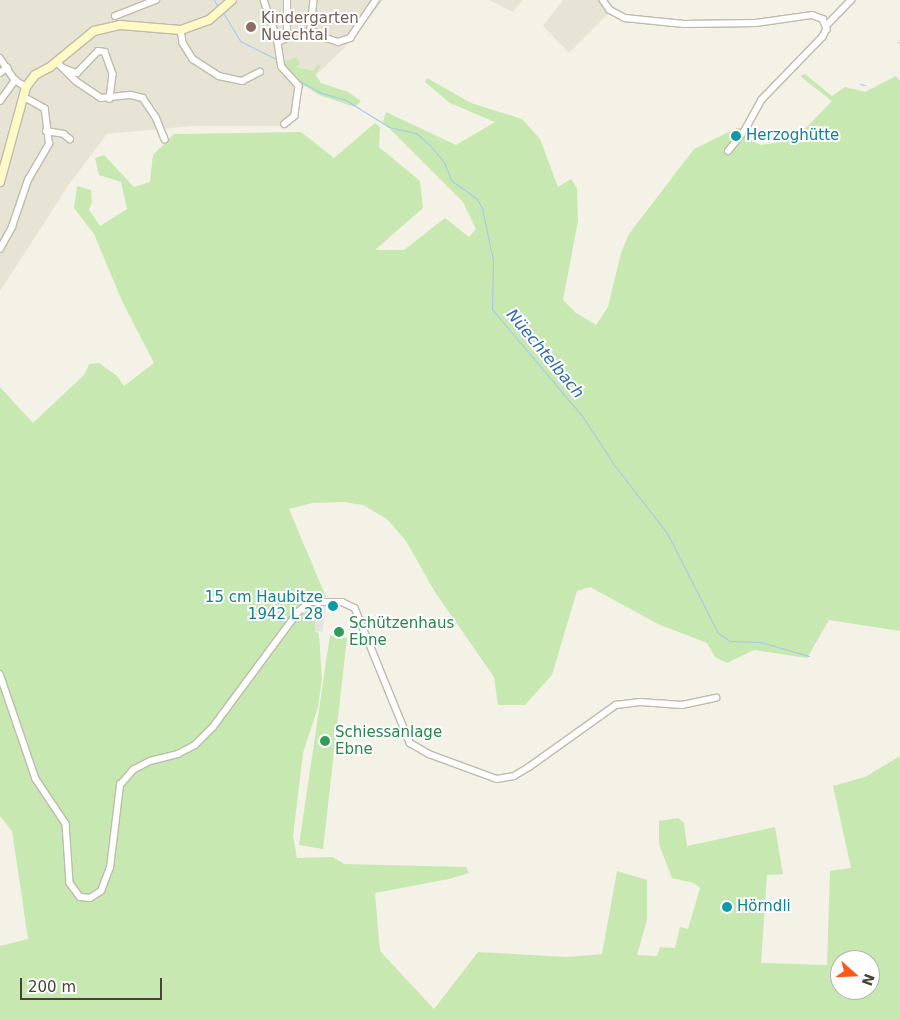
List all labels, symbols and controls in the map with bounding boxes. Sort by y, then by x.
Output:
place label: Kindergarten Nuechtal [261,9,359,44]
marker: Kindergarten Nuechtal [245,21,257,33]
place label: Herzoghütte [746,127,839,145]
marker: Herzoghütte [730,130,742,142]
water label: Nüechtelbach [502,306,588,402]
place label: 15 cm Haubitze 1942 L 28 [205,588,323,623]
marker: 15 cm Haubitze 1942 L 28 [327,600,339,612]
place label: Schützenhaus Ebne [349,614,454,649]
marker: Schützenhaus Ebne [333,626,345,638]
place label: Schiessanlage Ebne [335,723,442,758]
marker: Schiessanlage Ebne [319,735,331,747]
place label: Hörndli [737,898,791,916]
marker: Hörndli [721,901,733,913]
north arrow [830,950,880,1000]
scale bar [22,968,165,1000]
text: N [859,972,878,988]
text: 200 m [28,978,76,996]

